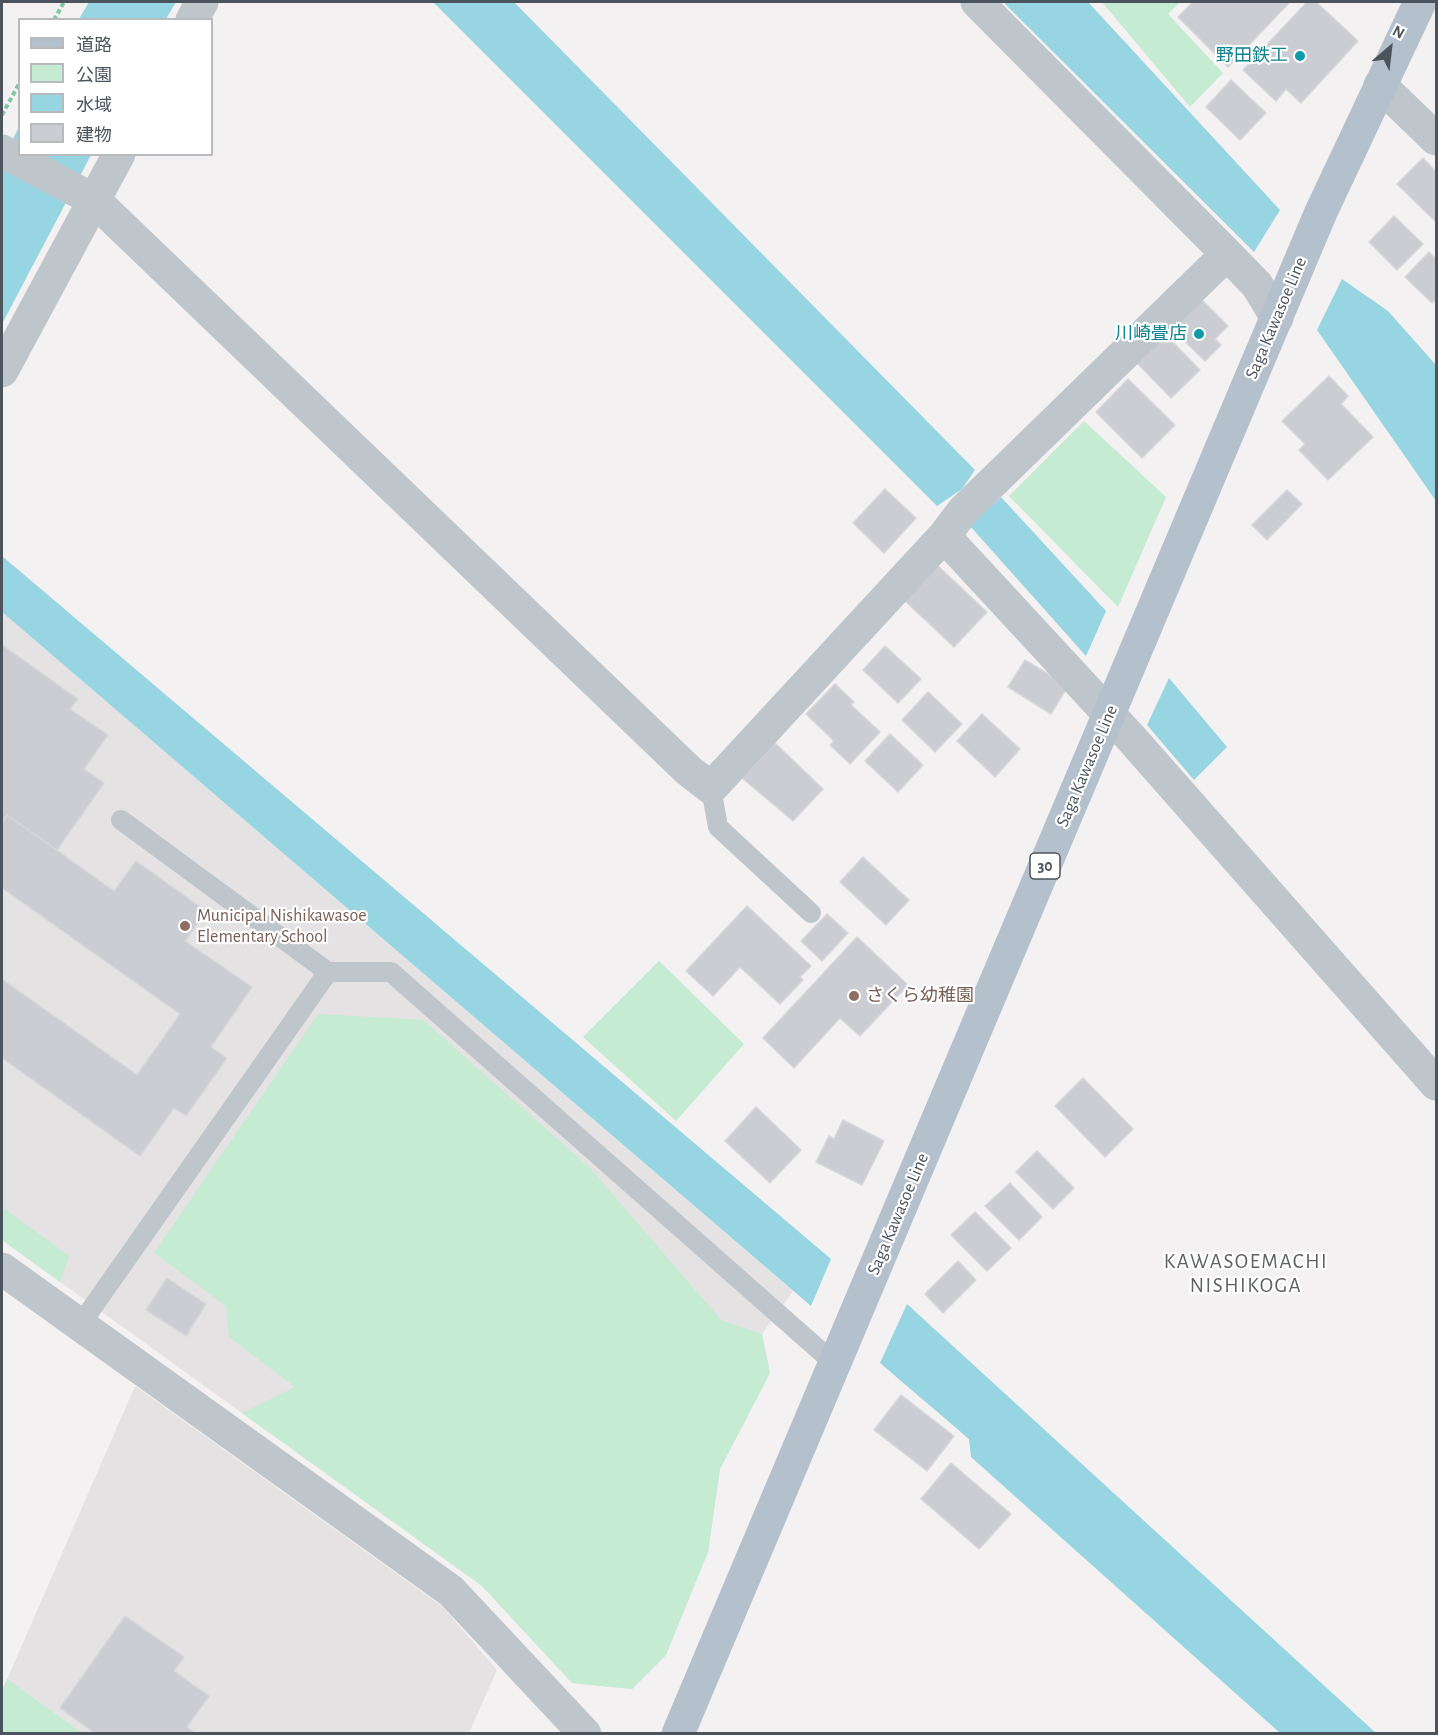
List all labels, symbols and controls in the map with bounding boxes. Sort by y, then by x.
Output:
legend [18,18,213,156]
north arrow [1360,18,1420,78]
text: N [1390,22,1407,42]
text: 道路 [76,37,112,55]
place label: 野田鉄工 [1216,45,1288,67]
marker: 野田鉄工 [1293,49,1307,63]
text: 公園 [76,67,112,85]
text: 水域 [76,97,112,115]
text: 建物 [76,127,112,145]
street label: Saga Kawasoe Line [1241,254,1311,382]
place label: 川崎畳店 [1115,323,1187,345]
marker: 川崎畳店 [1192,327,1206,341]
street label: Saga Kawasoe Line [1052,702,1122,830]
road number: 30 [1030,853,1060,879]
place label: Municipal Nishikawasoe Elementary School [197,905,367,948]
marker: Municipal Nishikawasoe Elementary School [178,919,192,933]
place label: さくら幼稚園 [866,985,974,1007]
marker: さくら幼稚園 [847,989,861,1003]
street label: Saga Kawasoe Line [863,1150,933,1278]
district label: KAWASOEMACHI NISHIKOGA [1164,1249,1328,1299]

